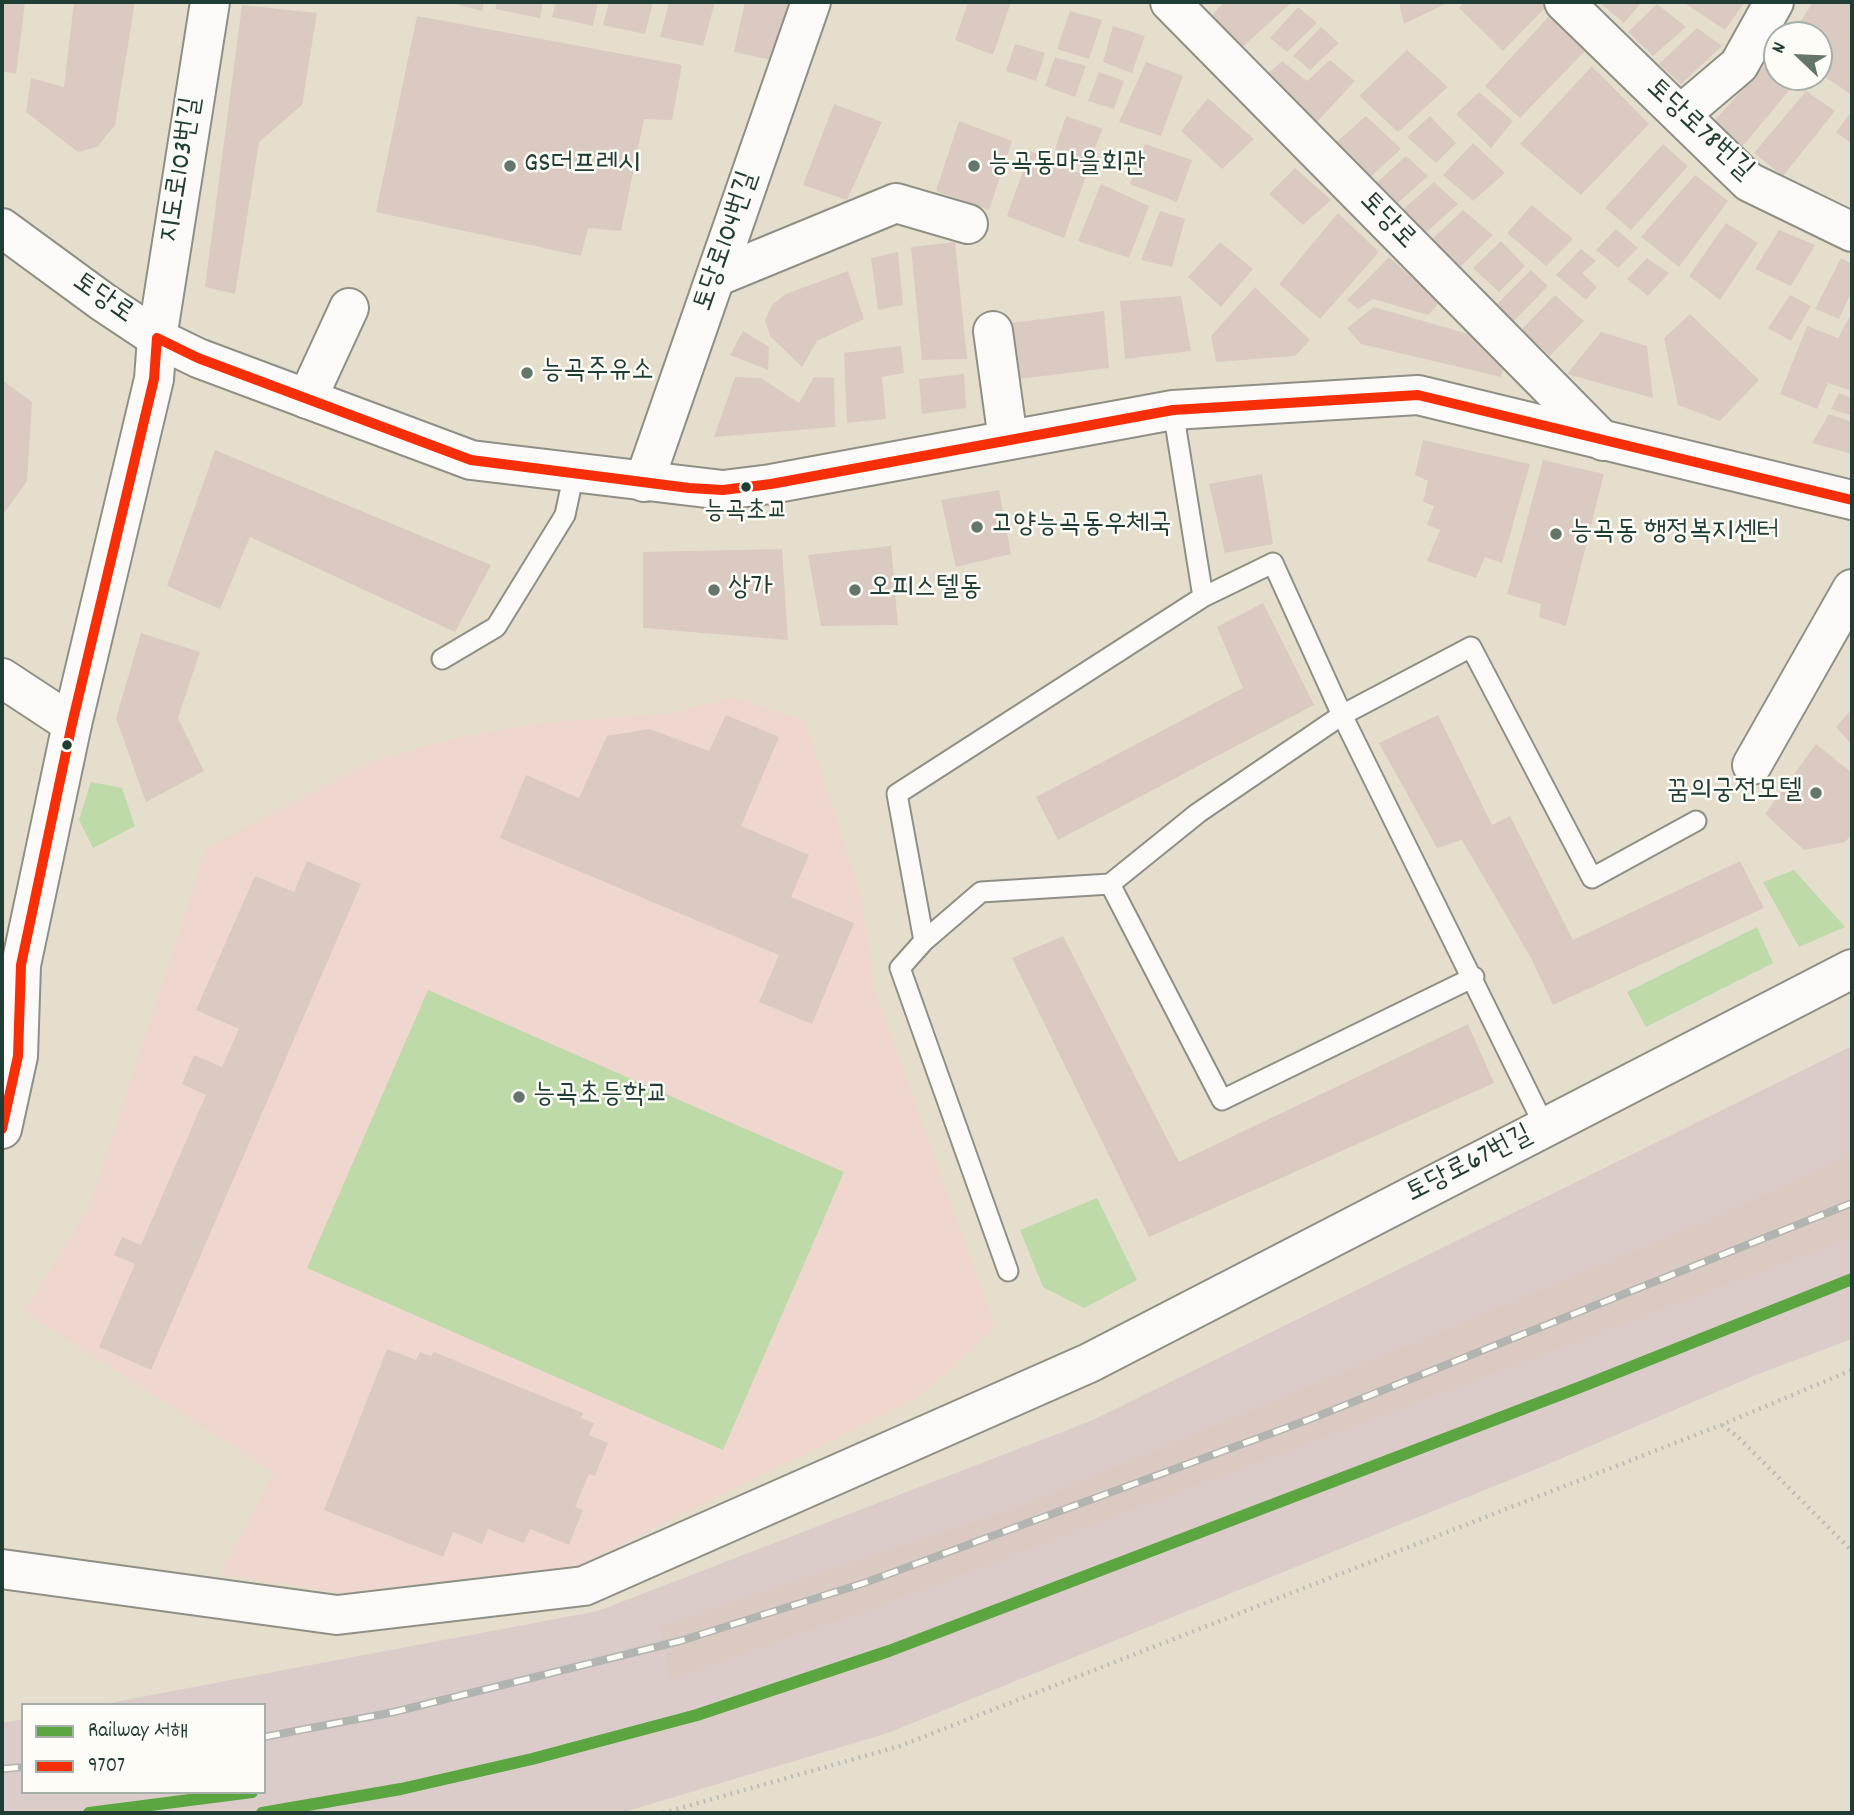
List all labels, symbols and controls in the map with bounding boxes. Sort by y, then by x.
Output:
north arrow [1763,21,1833,91]
text: N [1766,39,1794,58]
street label: 토당로78번길 [1637,73,1759,189]
street label: 지도로103번길 [155,95,211,245]
place label: GS더프레시 [524,149,641,183]
place label: 능곡동마을회관 [988,149,1146,183]
marker: GS더프레시 [502,158,518,174]
marker: 능곡동마을회관 [966,158,982,174]
street label: 토당로104번길 [688,168,768,316]
street label: 토당로 [1350,186,1422,258]
street label: 토당로 [65,267,139,333]
place label: 능곡주유소 [541,356,654,390]
marker: 능곡주유소 [519,365,535,381]
marker: 능곡초교 [739,480,753,494]
place label: 능곡초교 [704,497,788,529]
place label: 고양능곡동우체국 [991,510,1171,544]
place label: 능곡동 행정복지센터 [1570,517,1779,551]
marker: 고양능곡동우체국 [969,519,985,535]
marker: 능곡동 행정복지센터 [1548,526,1564,542]
place label: 상가 [728,573,773,607]
place label: 오피스텔동 [869,573,982,607]
marker: 상가 [706,582,722,598]
marker: 오피스텔동 [847,582,863,598]
unlabelled marker [60,738,74,752]
place label: 꿈의궁전모텔 [1667,776,1802,810]
marker: 꿈의궁전모텔 [1808,785,1824,801]
place label: 능곡초등학교 [533,1080,668,1114]
marker: 능곡초등학교 [511,1089,527,1105]
street label: 토당로67번길 [1401,1120,1539,1212]
legend [21,1703,266,1794]
text: Railway 서해 [88,1717,187,1747]
text: 9707 [88,1752,125,1782]

